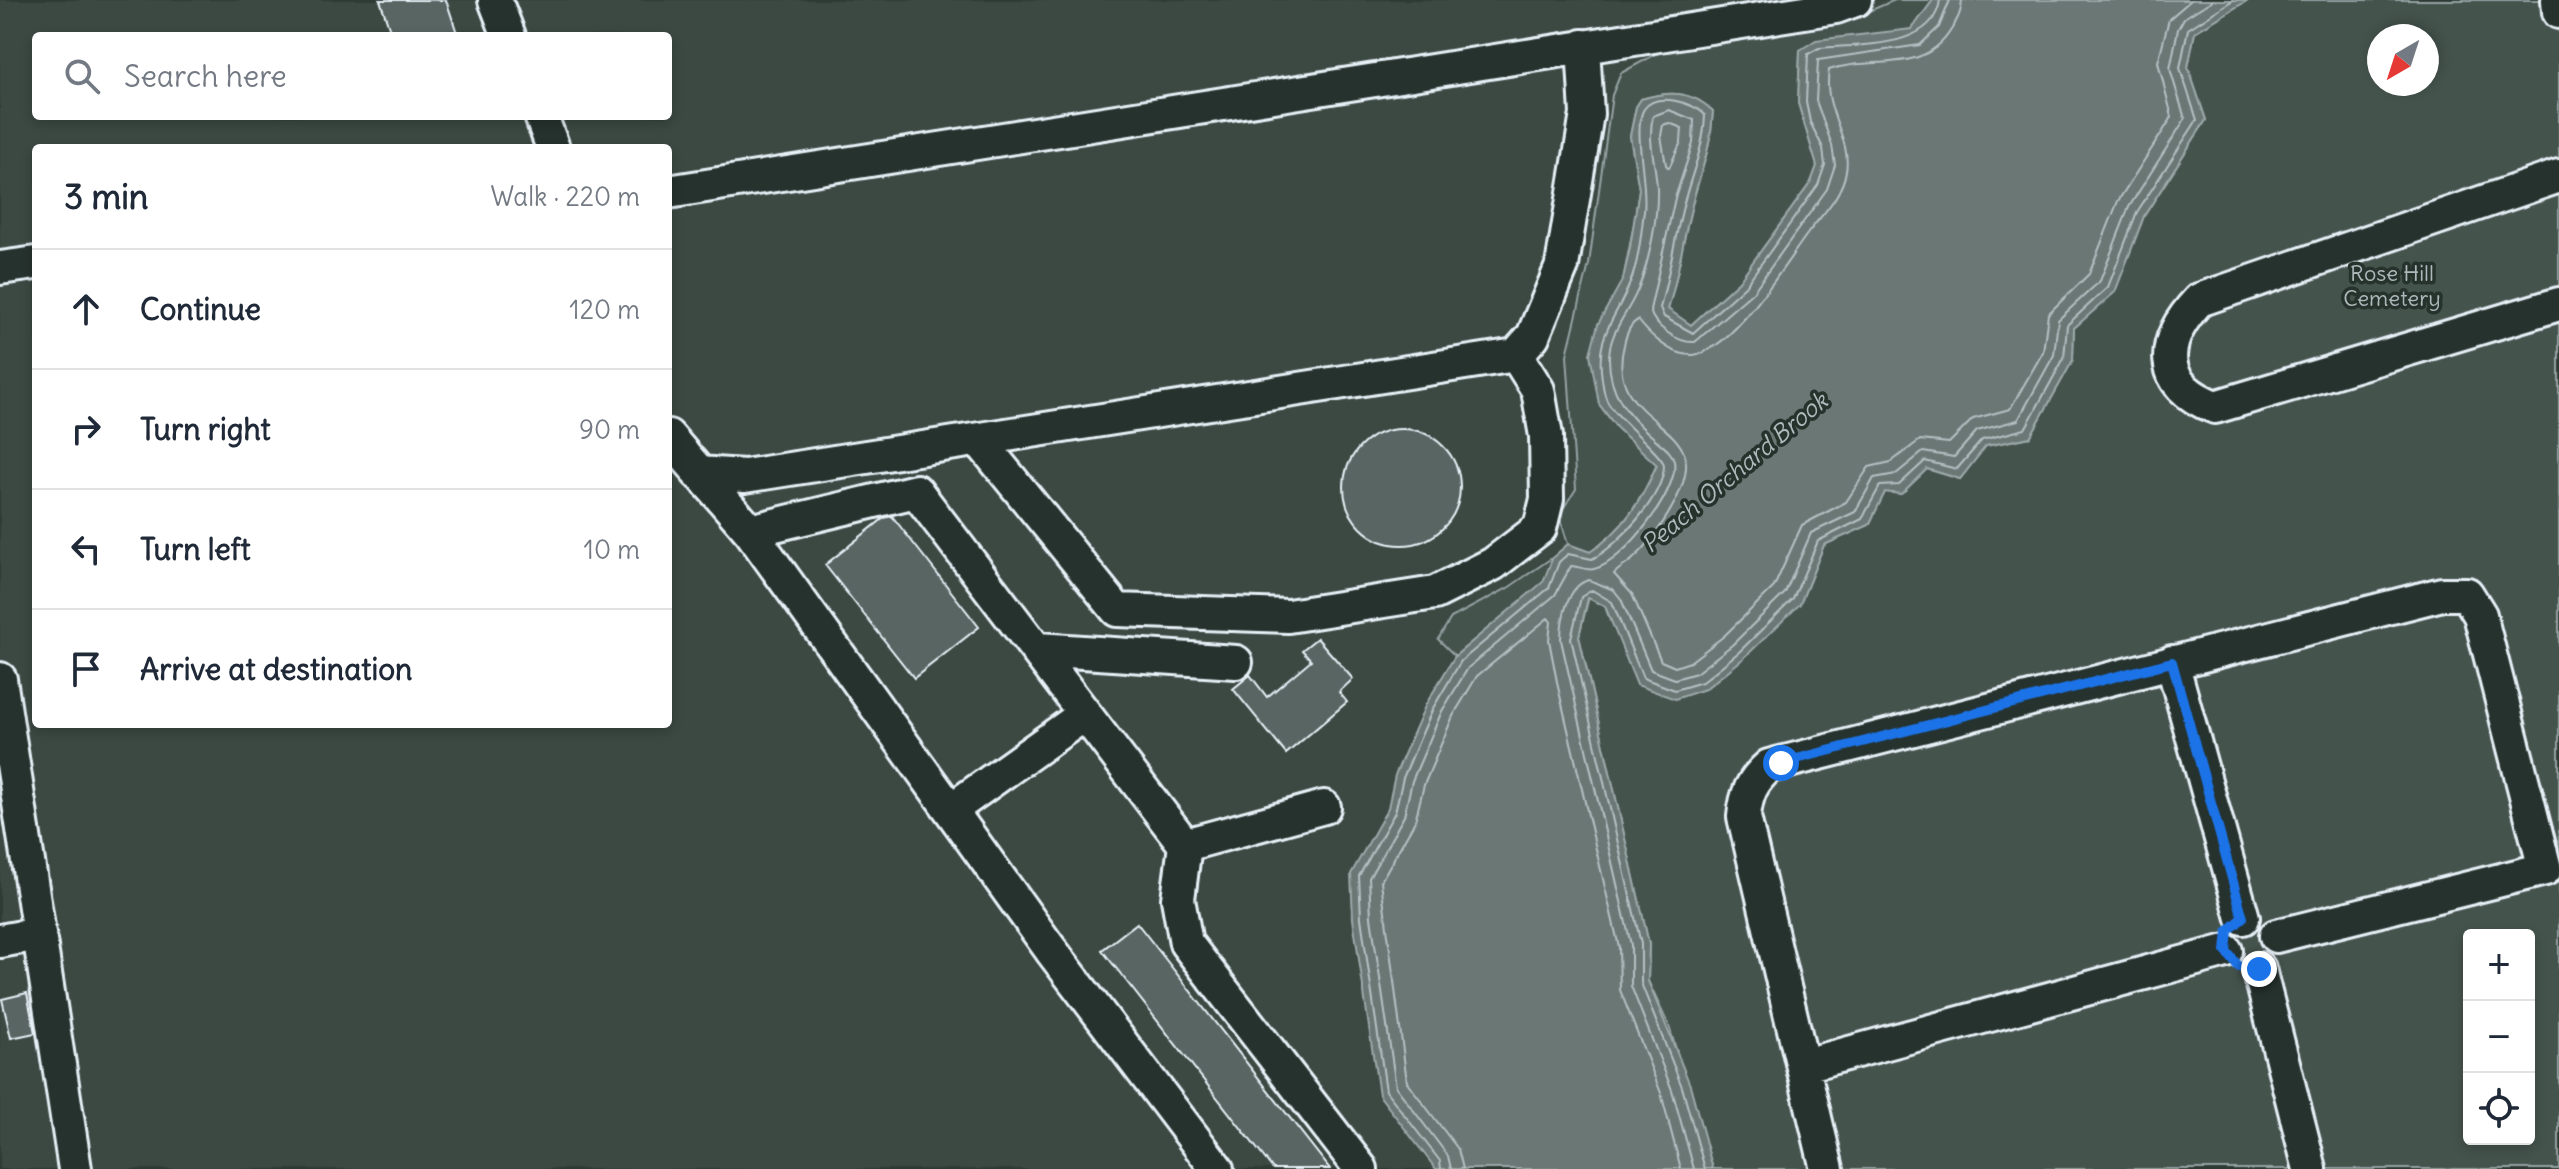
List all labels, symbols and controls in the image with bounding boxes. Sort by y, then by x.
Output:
north arrow [2367,24,2439,96]
search box [32,32,672,120]
icon: search [60,54,104,98]
text: Search here [124,57,287,95]
text: 3 min [64,175,149,218]
text: Walk · 220 m [491,180,640,213]
park label: Rose Hill Cemetery [2343,259,2441,312]
icon: ahead [64,287,108,331]
text: Continue [140,290,261,328]
text: 120 m [569,293,640,326]
water label: Peach Orchard Brook [1635,384,1834,559]
icon: right [64,407,108,451]
text: Turn right [140,410,271,448]
text: 90 m [579,413,640,446]
icon: left [64,527,108,571]
text: Turn left [140,530,251,568]
text: 10 m [584,533,640,566]
icon: arrive [64,647,108,691]
text: Arrive at destination [140,650,412,688]
route start [1763,745,1799,781]
map controls [2463,929,2535,1145]
button: + [2463,929,2535,1001]
route end [2241,951,2277,987]
button: − [2463,1001,2535,1073]
button: locate [2463,1073,2535,1145]

